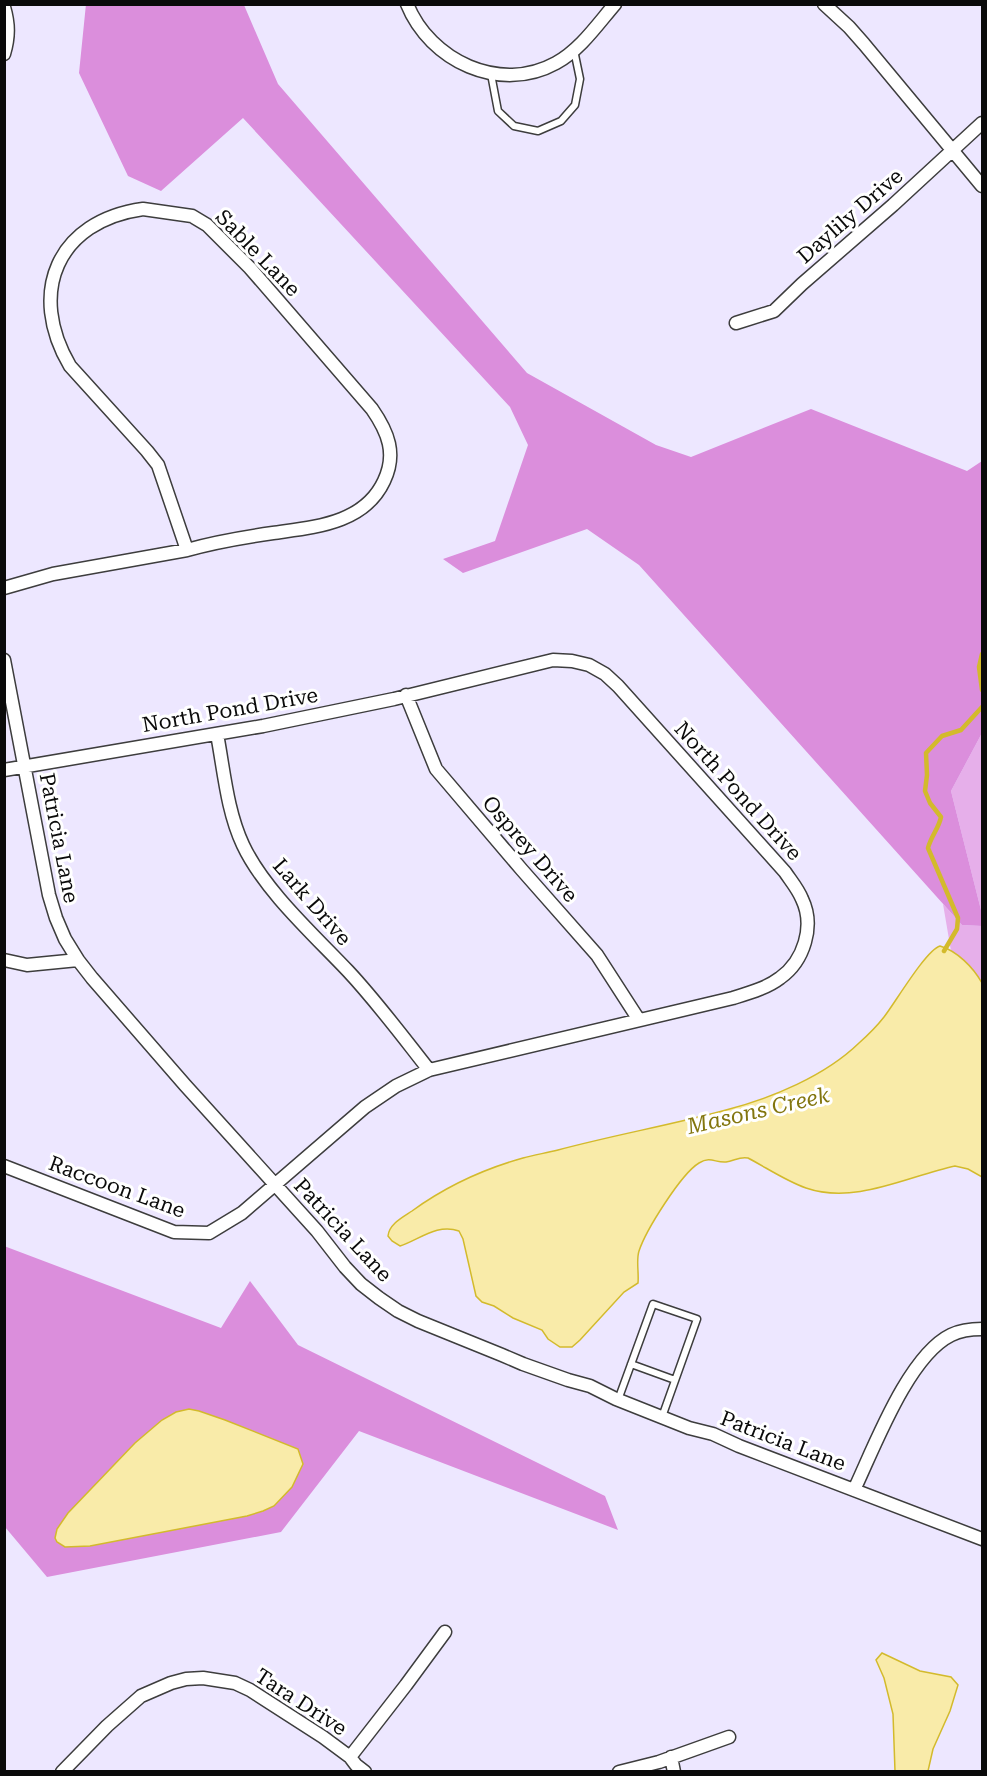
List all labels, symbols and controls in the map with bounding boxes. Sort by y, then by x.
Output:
street label: Daylily Drive [792,164,908,268]
street label: Sable Lane [211,205,305,301]
street label: North Pond Drive [140,683,320,737]
street label: North Pond Drive [669,717,807,865]
street label: Patricia Lane [35,771,83,905]
street label: Osprey Drive [477,791,583,907]
street label: Lark Drive [268,854,356,950]
water label: Masons Creek [684,1082,832,1139]
street label: Raccoon Lane [46,1151,188,1223]
street label: Patricia Lane [289,1174,397,1286]
street label: Patricia Lane [717,1406,849,1476]
street label: Tara Drive [251,1664,351,1740]

